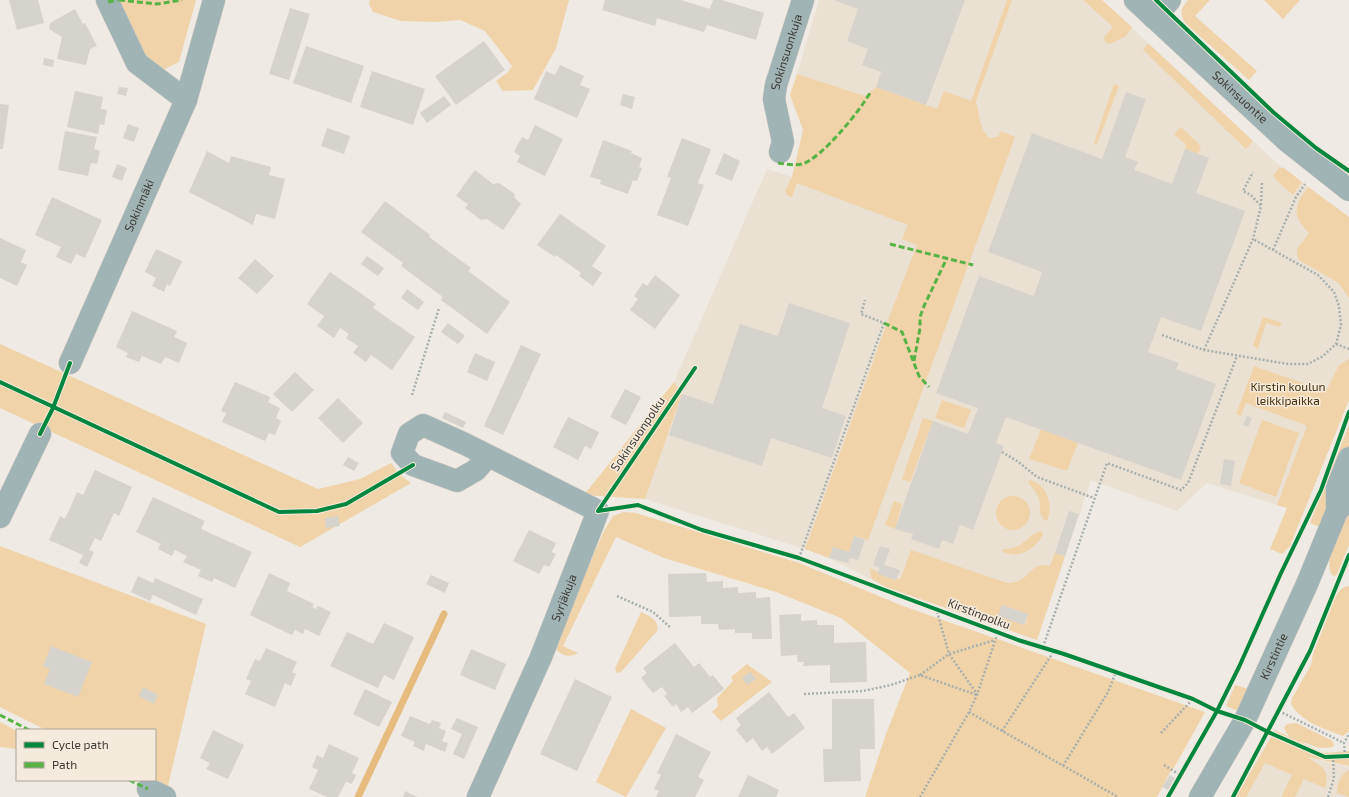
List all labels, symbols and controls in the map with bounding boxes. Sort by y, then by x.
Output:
street label: Sokinsuonkuja [767,12,804,91]
street label: Sokinsuontie [1210,67,1271,126]
street label: Sokinmäki [121,177,156,234]
park label: Kirstin koulun leikkipaikka [1250,379,1326,407]
street label: Sokinsuonpolku [607,394,667,473]
street label: Syrjäkuja [548,572,579,623]
street label: Kirstinpolku [946,595,1013,631]
street label: Kirstintie [1256,631,1290,682]
legend [16,729,156,781]
text: Cycle path [52,737,109,751]
text: Path [52,757,77,771]

